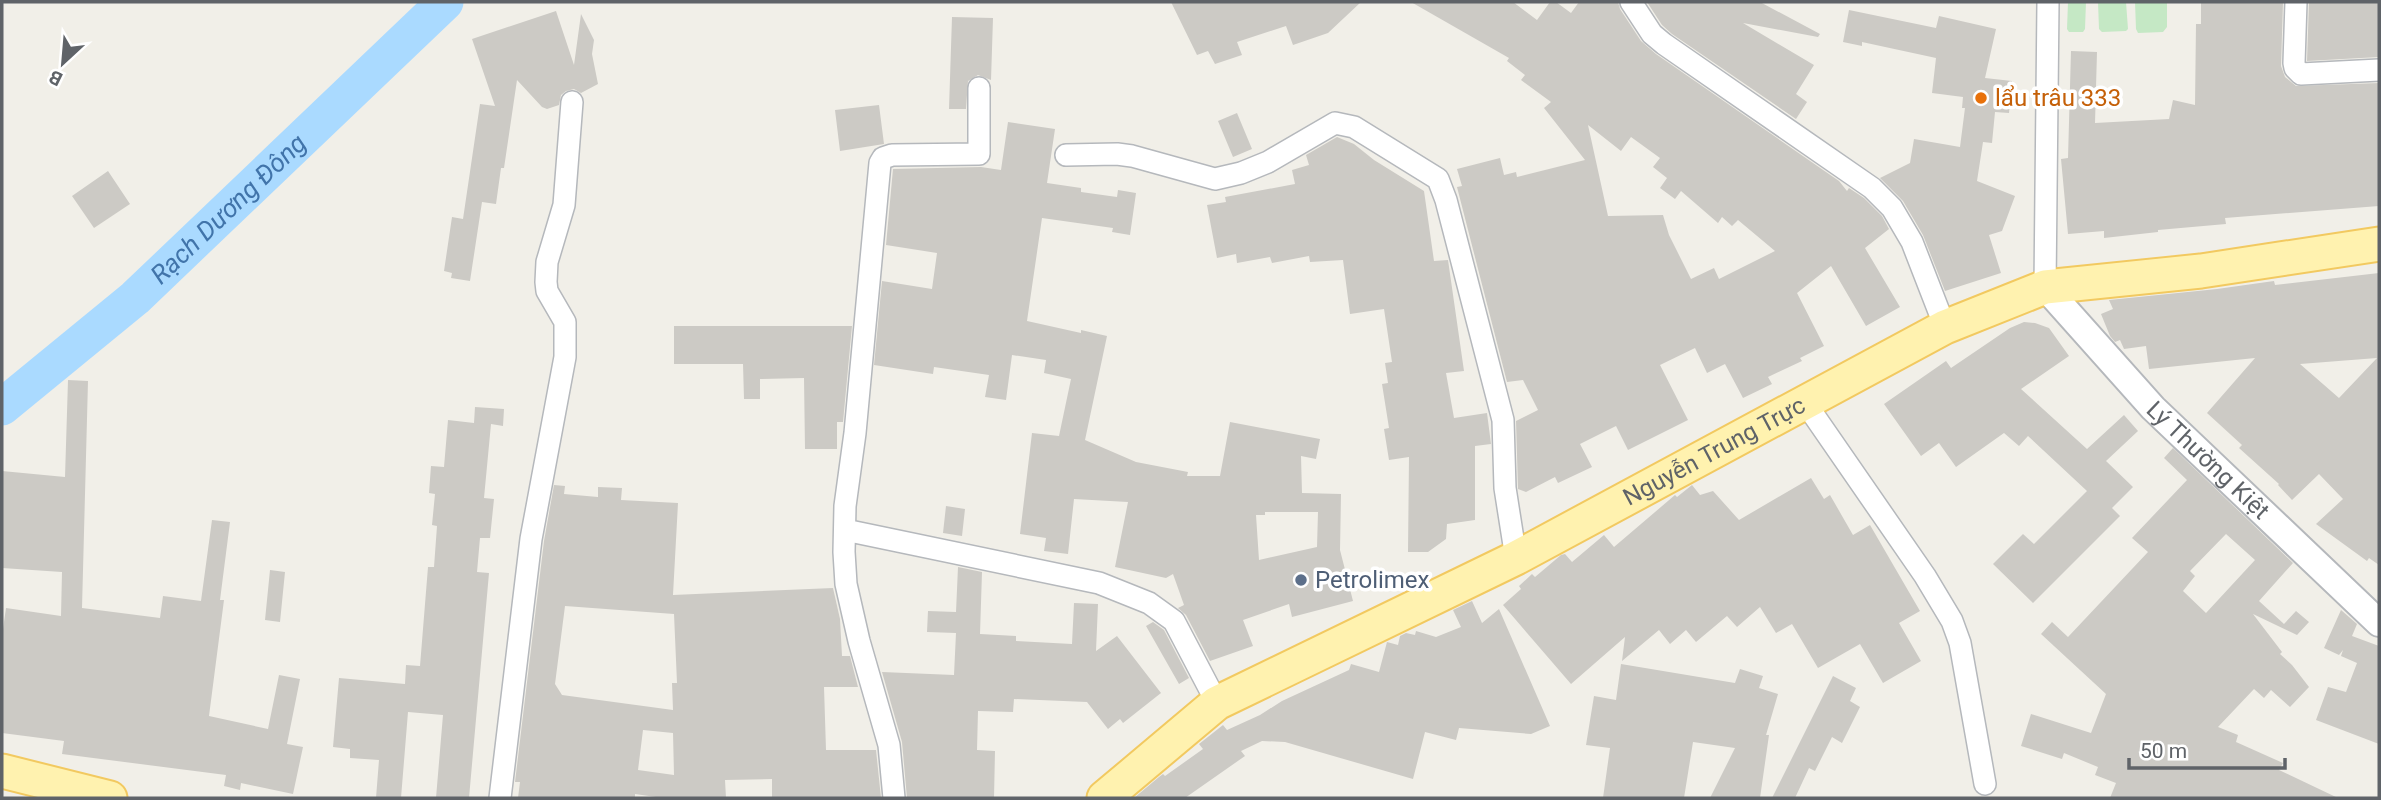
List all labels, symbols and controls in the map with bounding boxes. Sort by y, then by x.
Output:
north arrow [28,28,98,98]
text: B [45,65,66,91]
place label: lẩu trâu 333 [1995,84,2121,112]
marker: lẩu trâu 333 [1973,90,1989,106]
water label: Rạch Dương Đông [144,128,312,290]
street label: Nguyễn Trung Trực [1618,391,1810,512]
street label: Lý Thường Kiệt [2141,395,2275,525]
place label: Petrolimex [1315,566,1430,594]
marker: Petrolimex [1293,572,1309,588]
scale bar [2129,726,2285,770]
text: 50 m [2140,739,2187,763]

